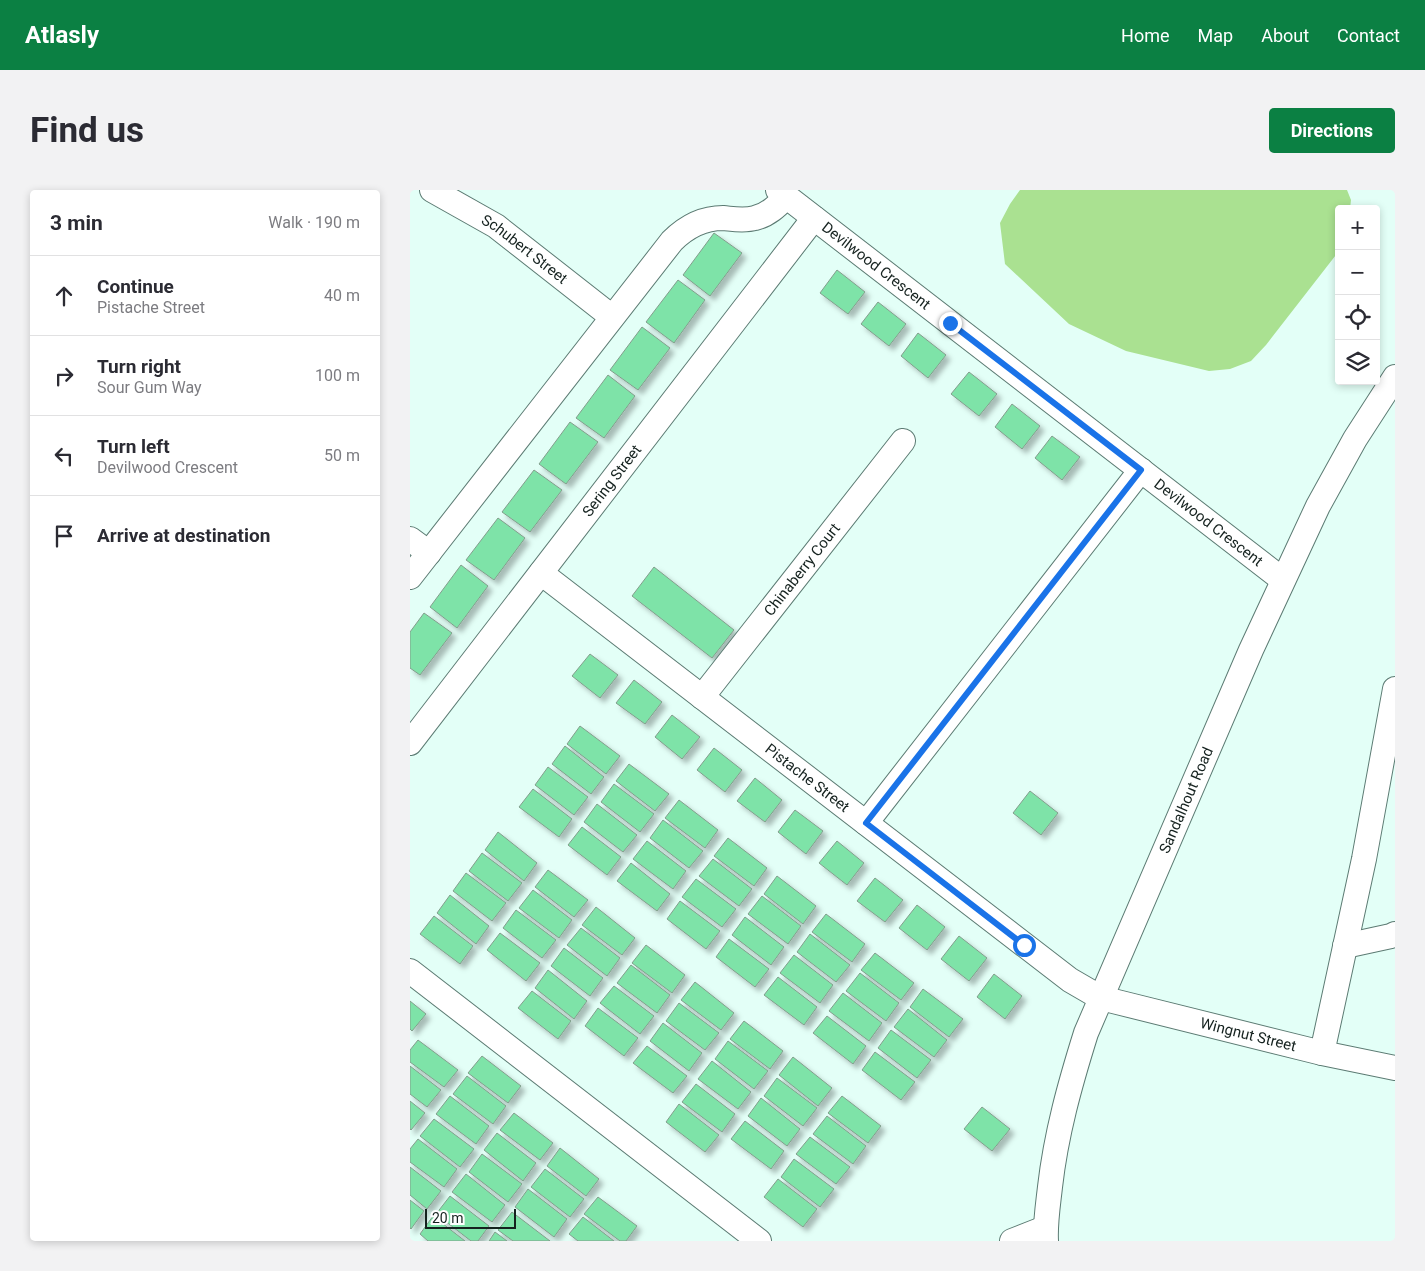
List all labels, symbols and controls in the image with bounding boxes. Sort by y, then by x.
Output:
text: Atlasly [25,21,99,49]
text: Home [1121,25,1170,46]
text: Map [1198,25,1233,46]
text: About [1261,25,1309,46]
text: Contact [1337,25,1400,46]
button: Directions [1269,108,1395,153]
text: Find us [30,110,144,151]
map controls [1335,205,1380,385]
button: + [1335,205,1380,250]
text: 3 min [50,211,103,235]
street label: Schubert Street [478,211,571,288]
text: Walk · 190 m [268,213,360,232]
street label: Devilwood Crescent [818,218,934,313]
button: − [1335,250,1380,295]
text: Continue [97,275,174,298]
icon: ahead [50,282,78,310]
text: 40 m [324,286,360,305]
button: locate [1335,295,1380,340]
text: Pistache Street [97,298,205,317]
route end [939,312,962,335]
button: layers [1335,340,1380,385]
text: Turn right [97,355,181,378]
icon: right [50,362,78,390]
text: 100 m [315,366,360,385]
text: Sour Gum Way [97,378,202,397]
text: Turn left [97,435,170,458]
street label: Sering Street [579,441,645,520]
icon: left [50,442,78,470]
text: 50 m [324,446,360,465]
text: Devilwood Crescent [97,458,238,477]
street label: Devilwood Crescent [1151,475,1267,570]
street label: Chinaberry Court [760,520,844,619]
icon: arrive [50,522,78,550]
text: Arrive at destination [97,524,270,547]
street label: Pistache Street [762,740,853,816]
street label: Sandalhout Road [1155,744,1217,856]
route start [1013,934,1036,957]
street label: Wingnut Street [1198,1014,1298,1055]
scale bar [425,1206,516,1229]
text: 20 m [432,1210,464,1226]

